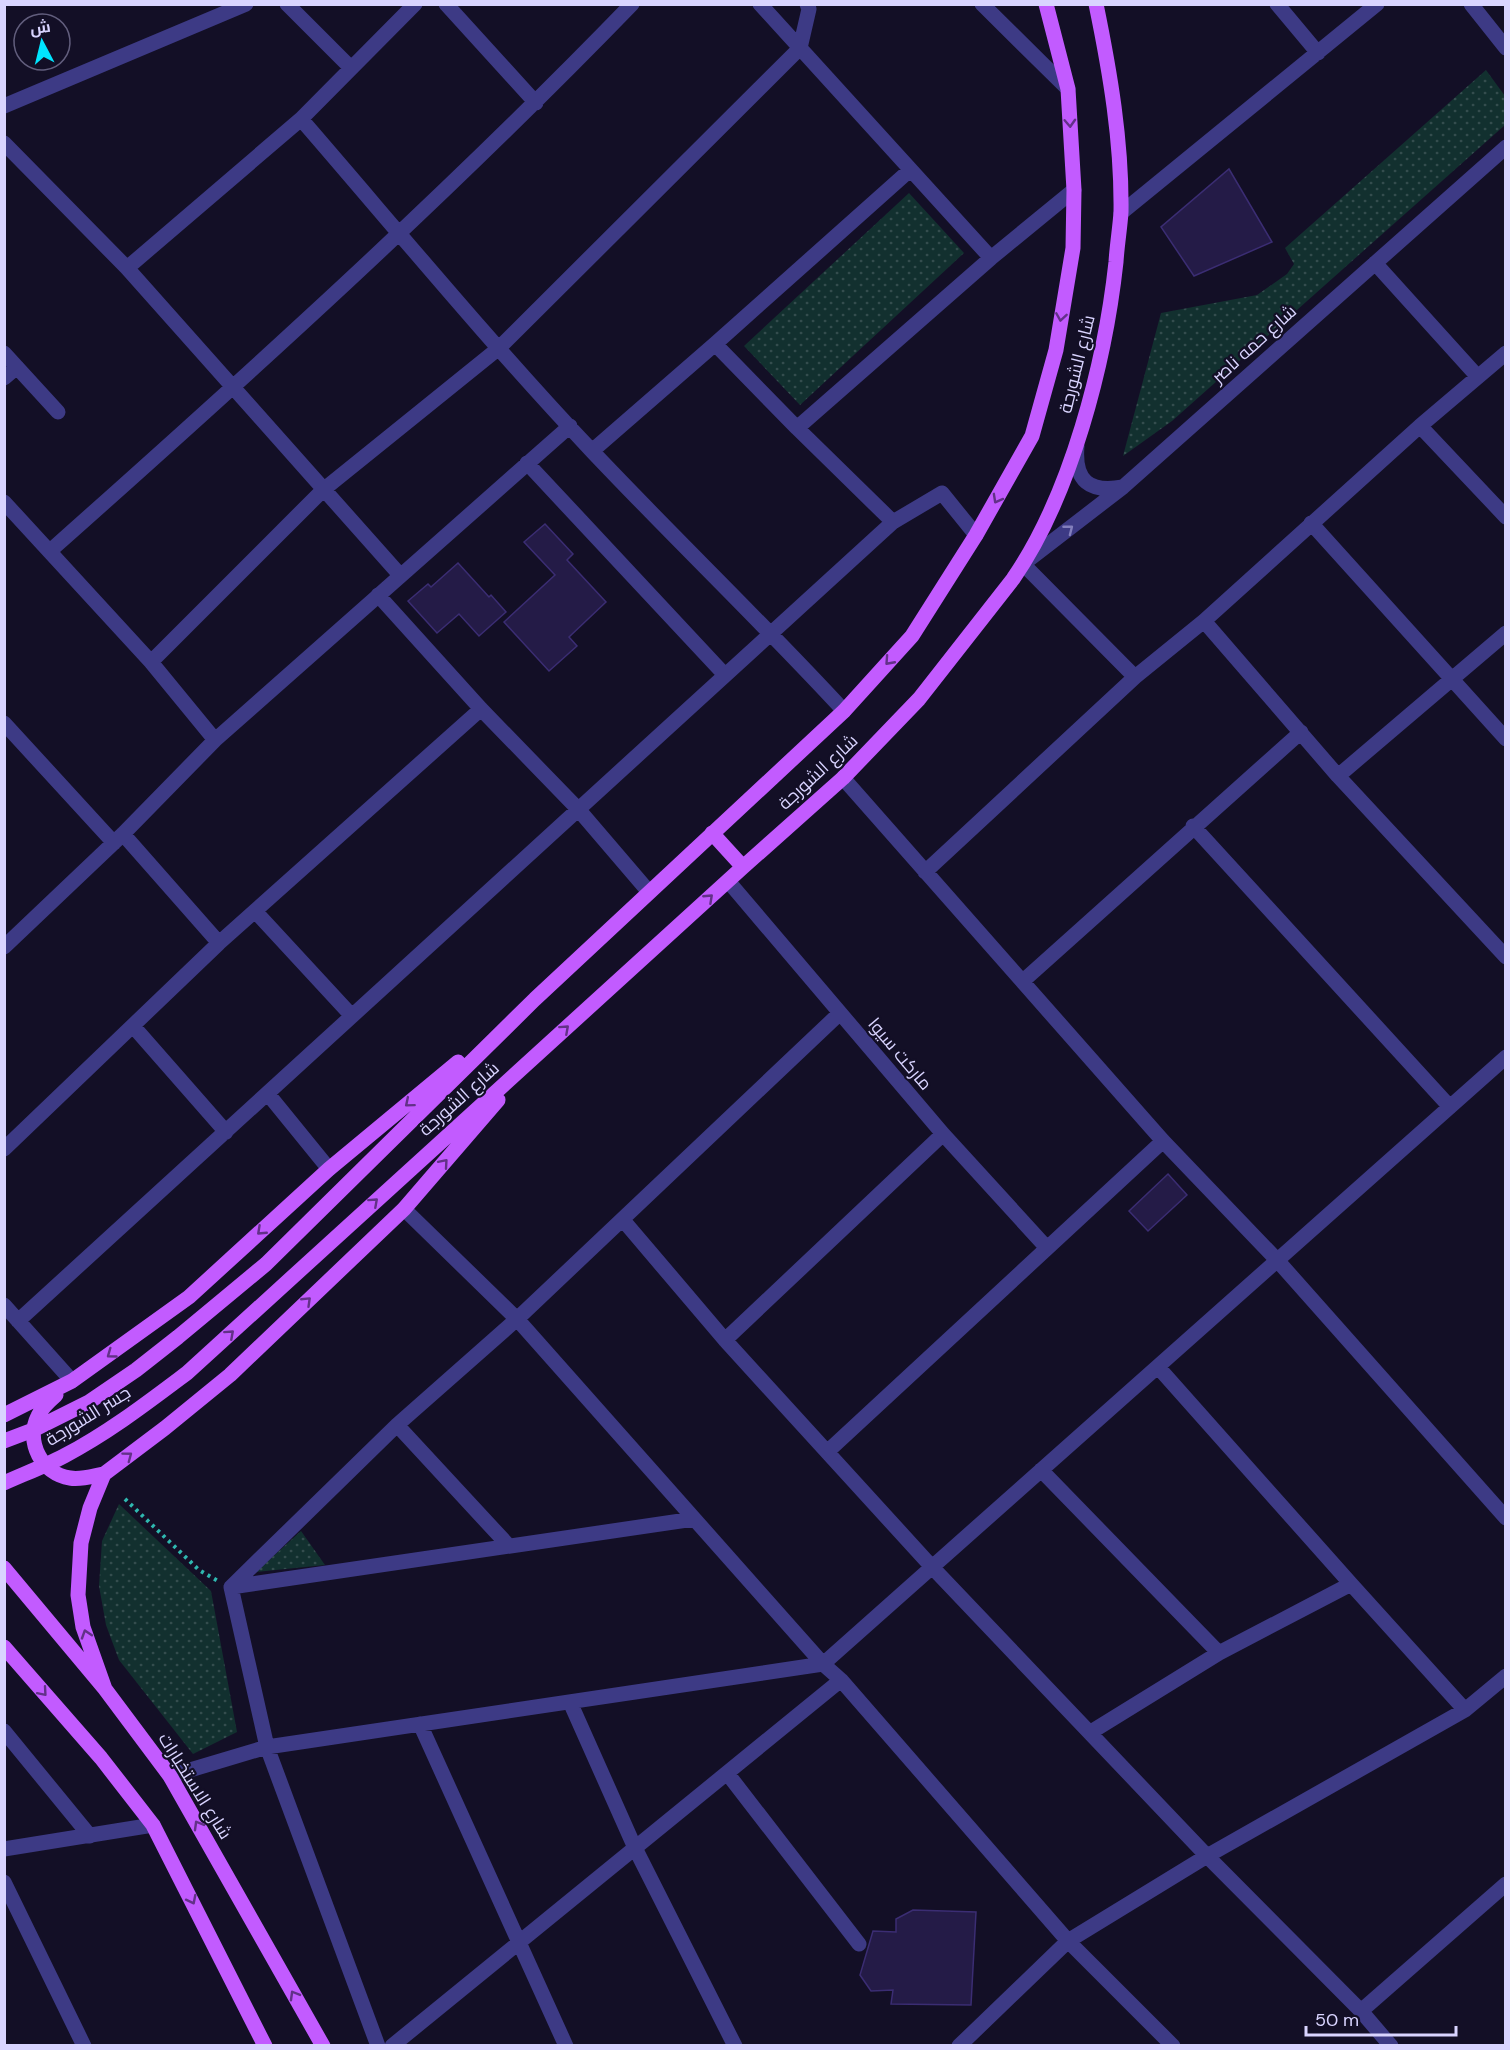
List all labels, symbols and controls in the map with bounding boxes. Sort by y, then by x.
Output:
north arrow [12,12,72,72]
text: ش [29,16,52,39]
one-way arrow [1063,119,1076,128]
street label: شارع حمه ناصر [1206,299,1302,389]
street label: شارع الشورجة [1053,312,1101,416]
one-way arrow [1056,312,1068,322]
one-way arrow [993,493,1004,503]
one-way arrow [1062,525,1073,536]
one-way arrow [885,654,896,665]
street label: شارع الشورجة [773,729,863,815]
one-way arrow [703,894,713,905]
street label: مارکت سیوا [863,1013,937,1095]
one-way arrow [558,1025,569,1036]
street label: شارع الشورجة [414,1056,504,1142]
one-way arrow [405,1096,416,1107]
one-way arrow [437,1159,448,1169]
one-way arrow [367,1198,378,1209]
one-way arrow [258,1224,268,1235]
one-way arrow [301,1297,311,1308]
one-way arrow [223,1330,234,1341]
one-way arrow [106,1347,117,1358]
street label: جسر الشورجة [41,1380,135,1452]
one-way arrow [121,1452,132,1463]
one-way arrow [80,1629,93,1640]
one-way arrow [36,1685,47,1695]
street label: شارع الاستخبارات [153,1728,237,1844]
one-way arrow [194,1821,205,1831]
one-way arrow [184,1894,196,1905]
one-way arrow [290,1990,301,2001]
scale bar [1306,1999,1456,2037]
text: 50 m [1315,2008,1359,2032]

